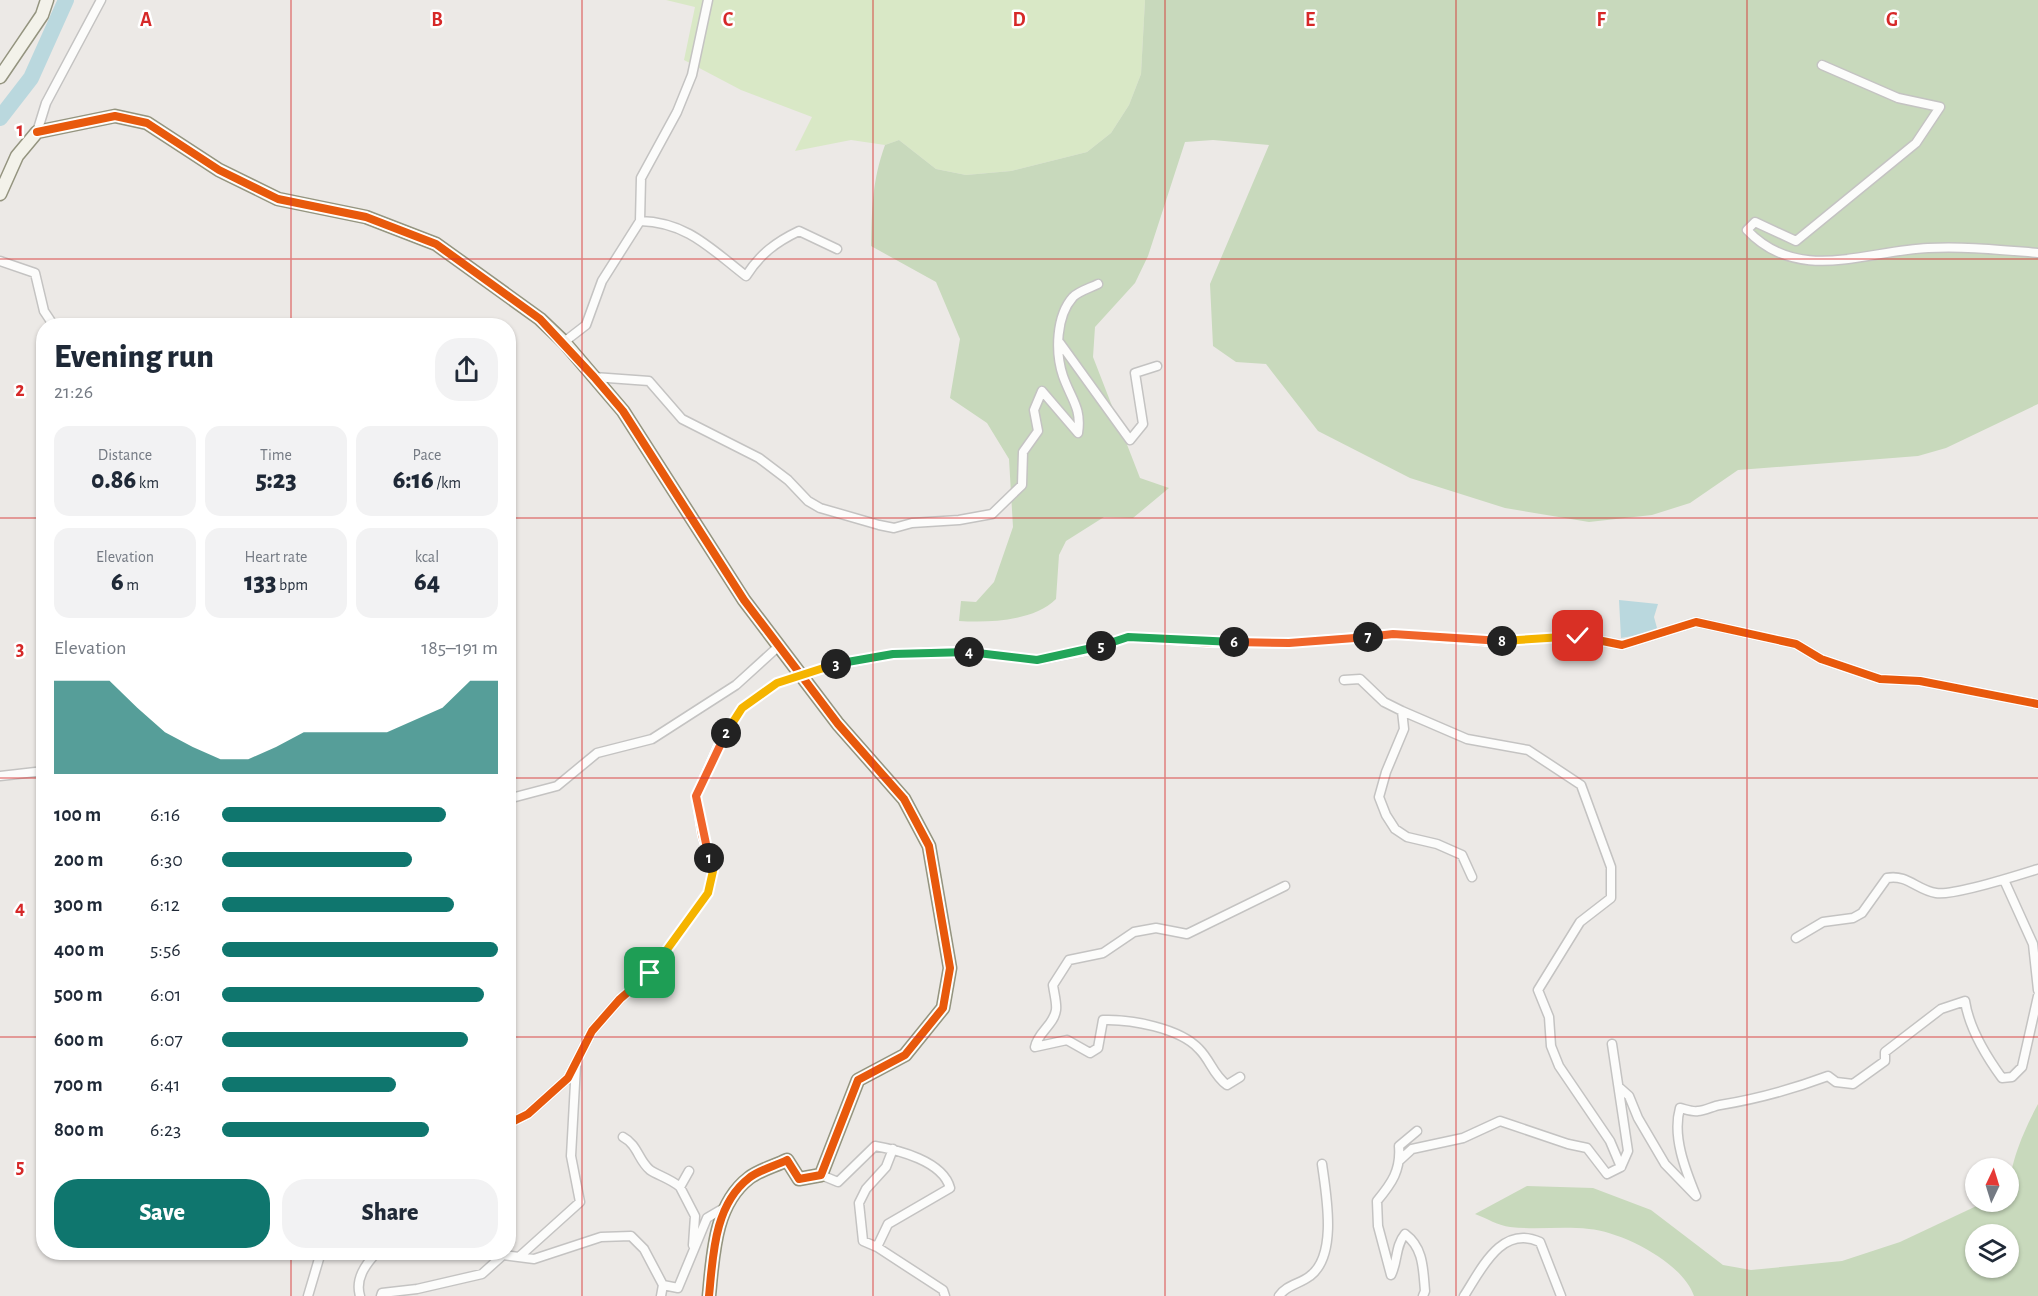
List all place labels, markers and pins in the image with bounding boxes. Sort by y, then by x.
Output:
pin [1552,610,1603,661]
pin: 7 [1353,622,1383,652]
pin: 8 [1487,626,1517,656]
pin: 6 [1219,627,1249,657]
pin: 5 [1086,631,1116,661]
pin: 4 [954,637,984,667]
pin: 3 [821,649,851,679]
pin: 2 [711,718,741,748]
pin: 1 [694,843,724,873]
pin [624,947,675,998]

